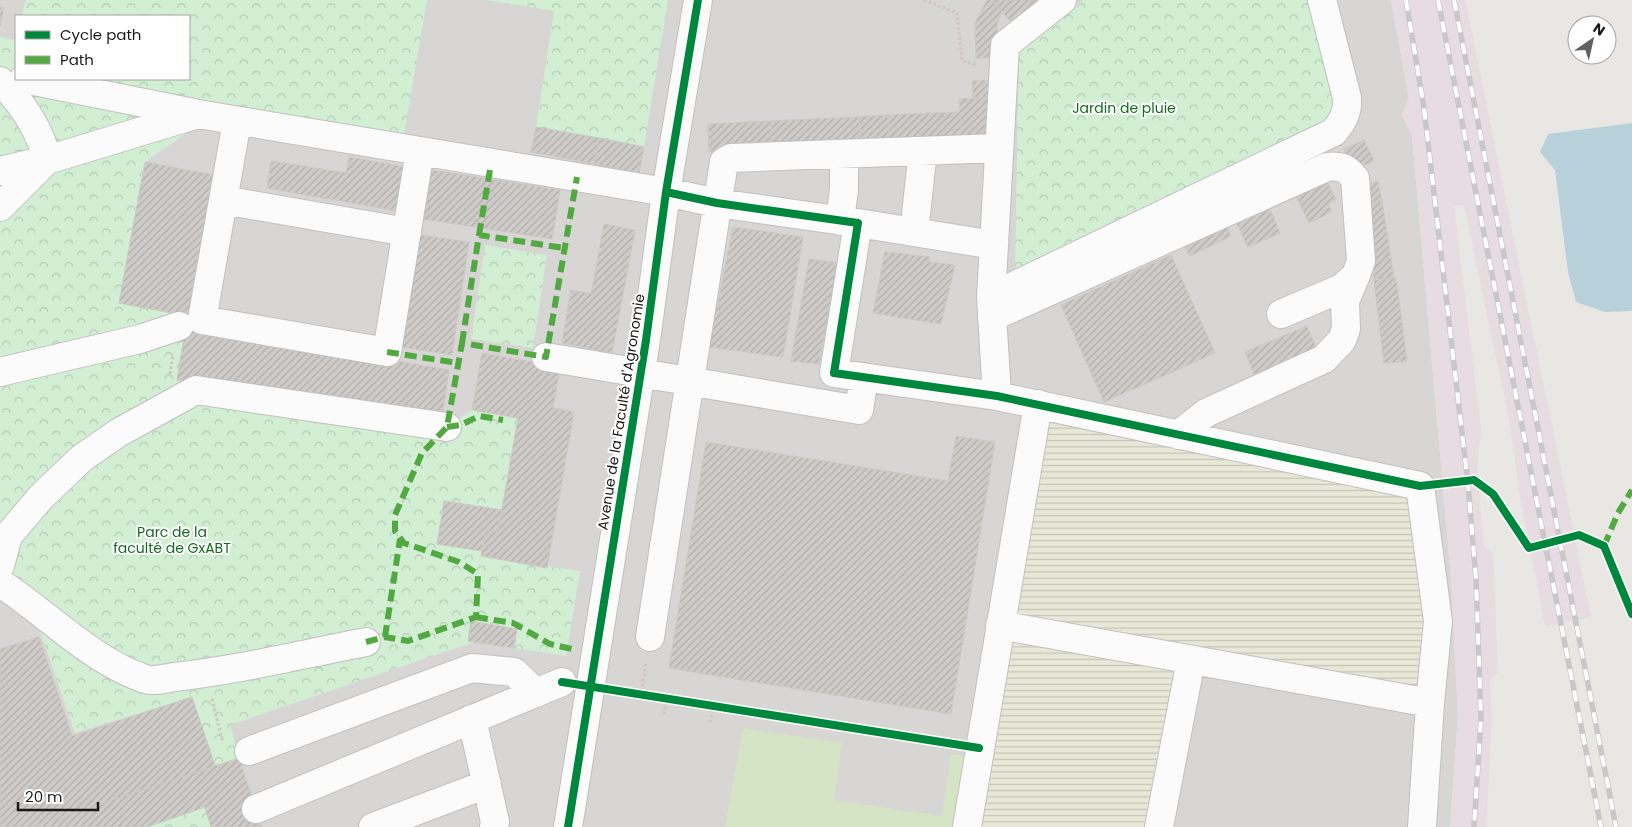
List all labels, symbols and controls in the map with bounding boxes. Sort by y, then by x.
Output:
legend [15,15,190,80]
north arrow [1567,15,1617,65]
text: N [1589,18,1609,40]
text: Cycle path [60,24,141,45]
text: Path [60,49,94,70]
park label: Jardin de pluie [1072,98,1176,118]
street label: Avenue de la Faculté d'Agronomie [592,292,650,532]
park label: Parc de la faculté de GxABT [113,522,231,558]
scale bar [18,780,98,812]
text: 20 m [25,786,63,807]

